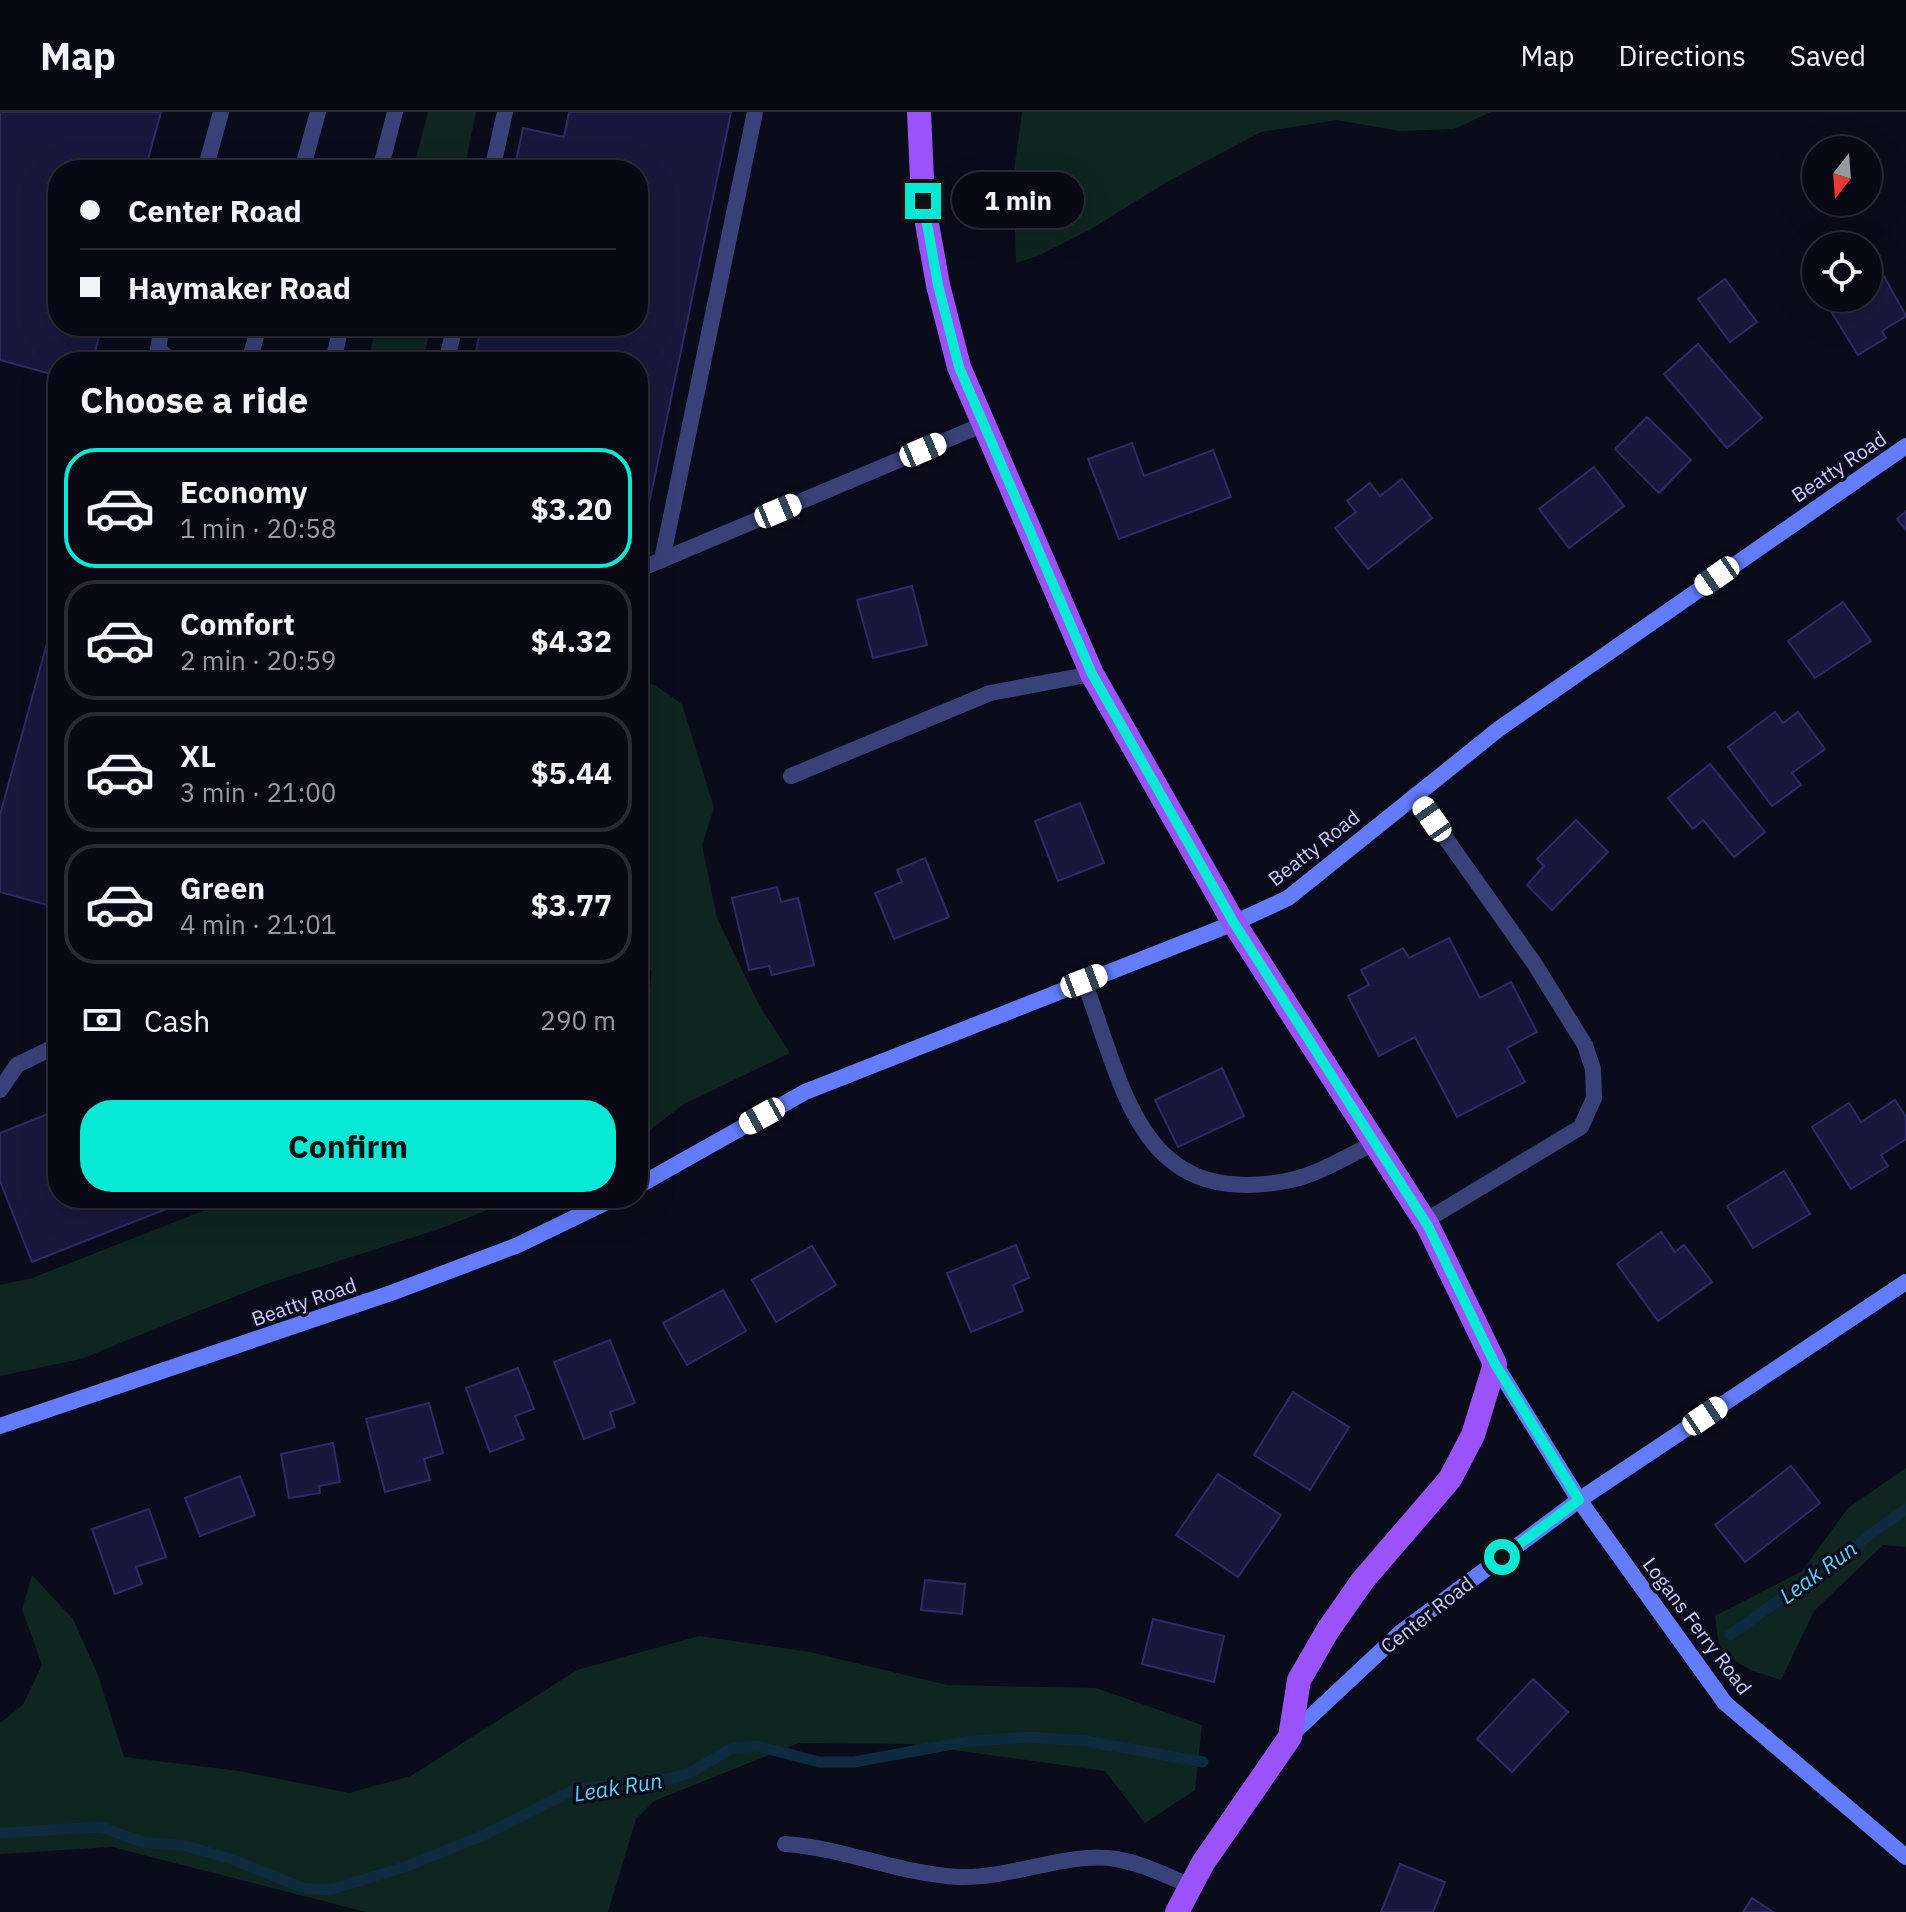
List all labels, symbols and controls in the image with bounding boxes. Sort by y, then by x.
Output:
text: Map [40,31,116,80]
text: Map [1520,37,1574,74]
text: Directions [1618,37,1746,74]
text: Saved [1790,37,1866,74]
north arrow [1802,136,1882,216]
map controls [1802,136,1882,312]
callout: 1 min [951,173,1083,229]
route end [905,183,941,219]
text: 1 min [984,183,1052,217]
text: Center Road [128,191,302,230]
button: locate [1802,232,1882,312]
text: Haymaker Road [128,268,351,307]
text: Choose a ride [80,376,308,423]
street label: Beatty Road [1786,425,1892,508]
car [896,430,950,470]
icon: car [84,472,156,544]
text: Economy [180,472,308,511]
text: $3.20 [531,489,612,528]
car [751,491,805,531]
text: 1 min · 20:58 [180,511,336,545]
car [1690,552,1744,600]
icon: car [84,604,156,676]
text: Comfort [180,604,295,643]
text: $4.32 [531,621,612,660]
text: 2 min · 20:59 [180,643,336,677]
icon: car [84,736,156,808]
text: XL [180,736,216,775]
text: $5.44 [531,753,612,792]
text: 3 min · 21:00 [180,775,336,809]
car [1408,792,1456,846]
street label: Beatty Road [1262,803,1365,892]
icon: car [84,868,156,940]
text: Green [180,868,265,907]
text: $3.77 [531,885,612,924]
text: 4 min · 21:01 [180,907,336,941]
car [1057,961,1111,1001]
icon: cash [80,998,124,1042]
text: Cash [144,1001,210,1040]
text: 290 m [540,1003,616,1037]
car [735,1094,789,1138]
button: Confirm [80,1100,616,1192]
street label: Beatty Road [248,1271,360,1332]
car [1678,1393,1732,1439]
water label: Leak Run [1773,1534,1862,1610]
route start [1484,1539,1520,1575]
street label: Logans Ferry Road [1637,1552,1758,1700]
street label: Center Road [1375,1570,1479,1659]
water label: Leak Run [572,1765,664,1808]

